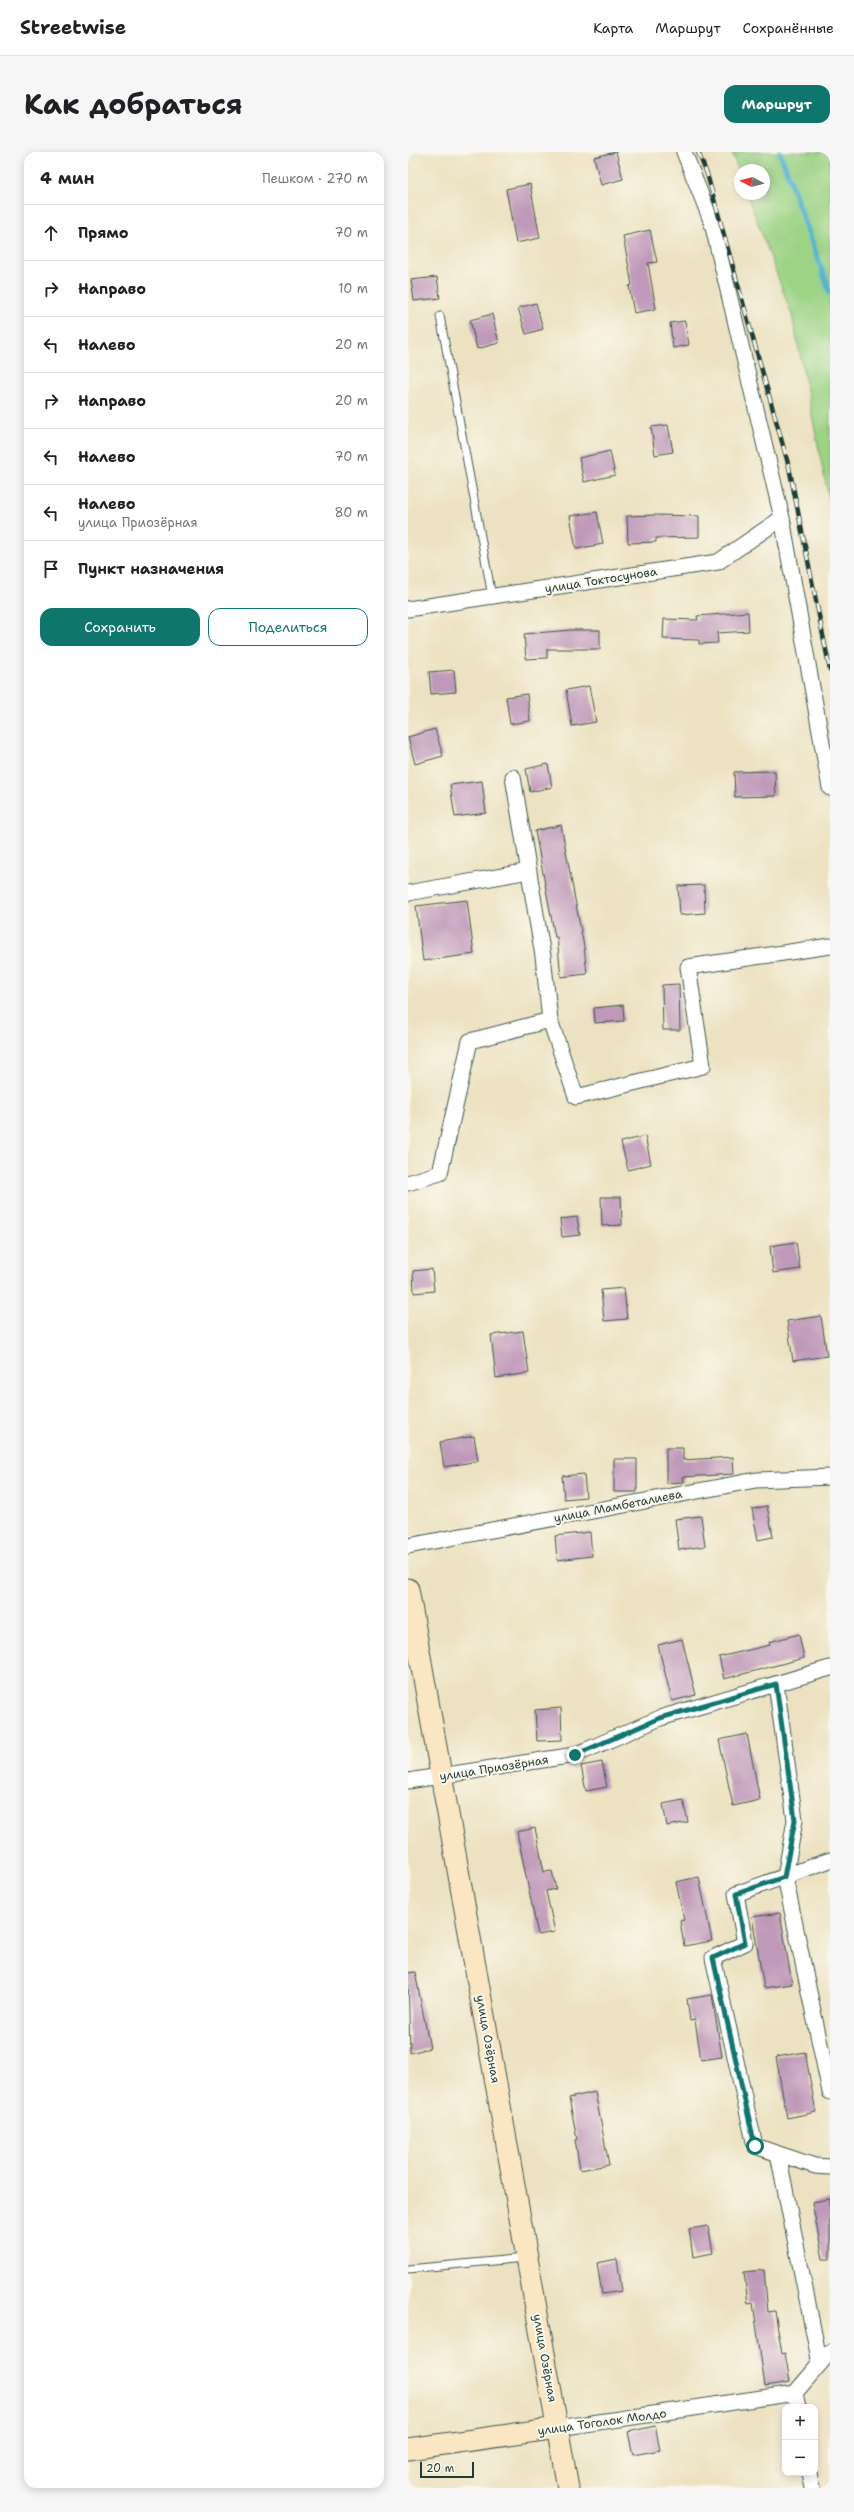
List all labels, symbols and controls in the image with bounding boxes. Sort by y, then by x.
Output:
text: Streetwise [20,15,126,40]
text: Карта [593,19,633,37]
text: Маршрут [655,19,721,37]
text: Сохранённые [743,19,834,37]
text: Как добраться [24,85,243,123]
button: Маршрут [724,85,830,123]
north arrow [734,164,770,200]
text: 4 мин [40,167,95,189]
text: Пешком · 270 m [262,170,368,187]
icon: ahead [40,222,62,244]
text: Прямо [78,223,128,243]
text: 70 m [334,224,368,241]
icon: right [40,278,62,300]
text: Направо [78,279,146,299]
text: 10 m [338,280,368,297]
icon: left [40,334,62,356]
text: Налево [78,335,136,355]
text: 20 m [335,336,368,353]
icon: right [40,390,62,412]
text: Направо [78,391,146,411]
text: 20 m [335,392,368,409]
icon: left [40,446,62,468]
text: Налево [78,447,136,467]
text: 70 m [334,448,368,465]
text: Налево [78,494,136,514]
icon: left [40,502,62,524]
text: 80 m [334,504,368,521]
text: улица Приозёрная [78,514,198,531]
icon: arrive [40,558,62,580]
text: Пункт назначения [78,559,224,579]
street label: улица Токтосунова [544,563,659,597]
button: Сохранить [40,608,200,646]
button: Поделиться [208,608,368,646]
street label: улица Мамбеталиева [552,1486,684,1526]
route end [566,1746,584,1764]
street label: улица Приозёрная [438,1751,550,1785]
street label: улица Озёрная [472,1994,504,2084]
route start [746,2137,764,2155]
street label: улица Озёрная [529,2313,561,2403]
map controls [782,2404,818,2476]
button: + [782,2404,818,2440]
street label: улица Тоголок Молдо [537,2405,667,2439]
button: − [782,2440,818,2476]
scale bar [420,2460,474,2479]
text: 20 m [426,2461,454,2476]

